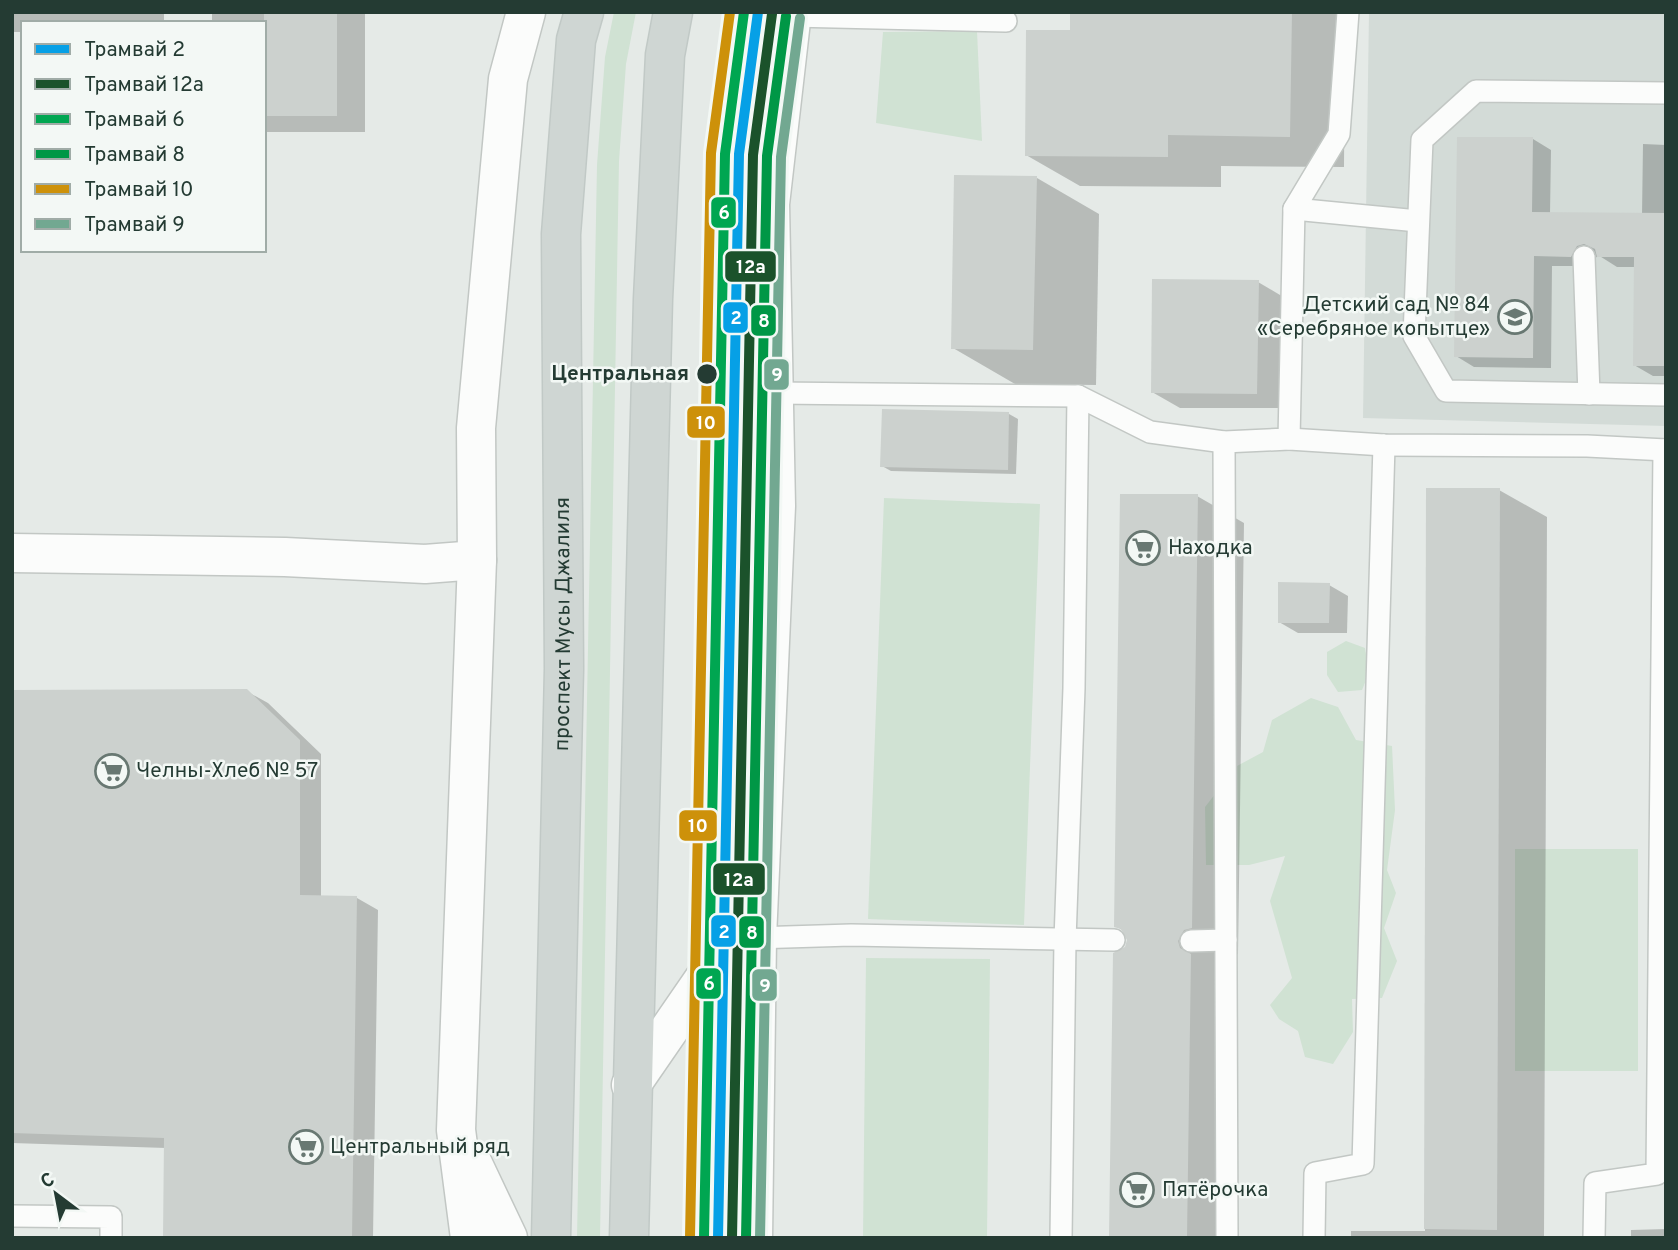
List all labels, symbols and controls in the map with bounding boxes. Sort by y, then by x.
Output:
legend [21,21,266,252]
text: Трамвай 2 [84,37,185,64]
text: Трамвай 12а [84,72,204,99]
text: Трамвай 6 [84,107,185,134]
text: Трамвай 8 [84,142,185,169]
text: Трамвай 10 [84,177,194,204]
line badge: 6 [710,196,737,229]
text: 6 [718,202,730,226]
text: Трамвай 9 [84,212,185,239]
line badge: 12а [724,250,777,283]
text: 12а [736,256,766,280]
place label: Детский сад № 84 «Серебряное копытце» [1257,292,1490,343]
school or university icon: Детский сад № 84 «Серебряное копытце» [1496,298,1534,336]
line badge: 2 [722,301,749,334]
line badge: 8 [750,304,777,337]
text: 2 [730,307,742,331]
text: 8 [758,310,770,334]
line badge: 9 [763,358,790,391]
place label: Центральная [551,361,689,388]
marker: Центральная [695,362,719,386]
text: 9 [771,364,783,388]
line badge: 10 [686,405,726,439]
text: 10 [696,412,716,436]
street label: проспект Мусы Джалиля [549,497,578,751]
supermarket icon: Находка [1124,529,1162,567]
place label: Находка [1168,535,1253,562]
supermarket icon: Челны-Хлеб № 57 [93,752,131,790]
place label: Челны-Хлеб № 57 [136,758,318,785]
line badge: 10 [678,809,718,842]
text: 10 [688,815,708,839]
line badge: 12а [712,862,766,896]
text: 12а [724,869,754,893]
line badge: 2 [710,914,737,948]
line badge: 8 [738,915,765,949]
text: 2 [718,921,730,945]
text: 8 [746,922,758,946]
line badge: 6 [695,967,722,1000]
line badge: 9 [751,968,778,1002]
text: 6 [703,973,715,997]
text: 9 [759,975,771,999]
supermarket icon: Центральный ряд [287,1128,325,1166]
place label: Центральный ряд [330,1134,510,1161]
north arrow [21,1159,91,1229]
text: С [37,1168,60,1195]
supermarket icon: Пятёрочка [1118,1171,1156,1209]
place label: Пятёрочка [1162,1177,1268,1204]

